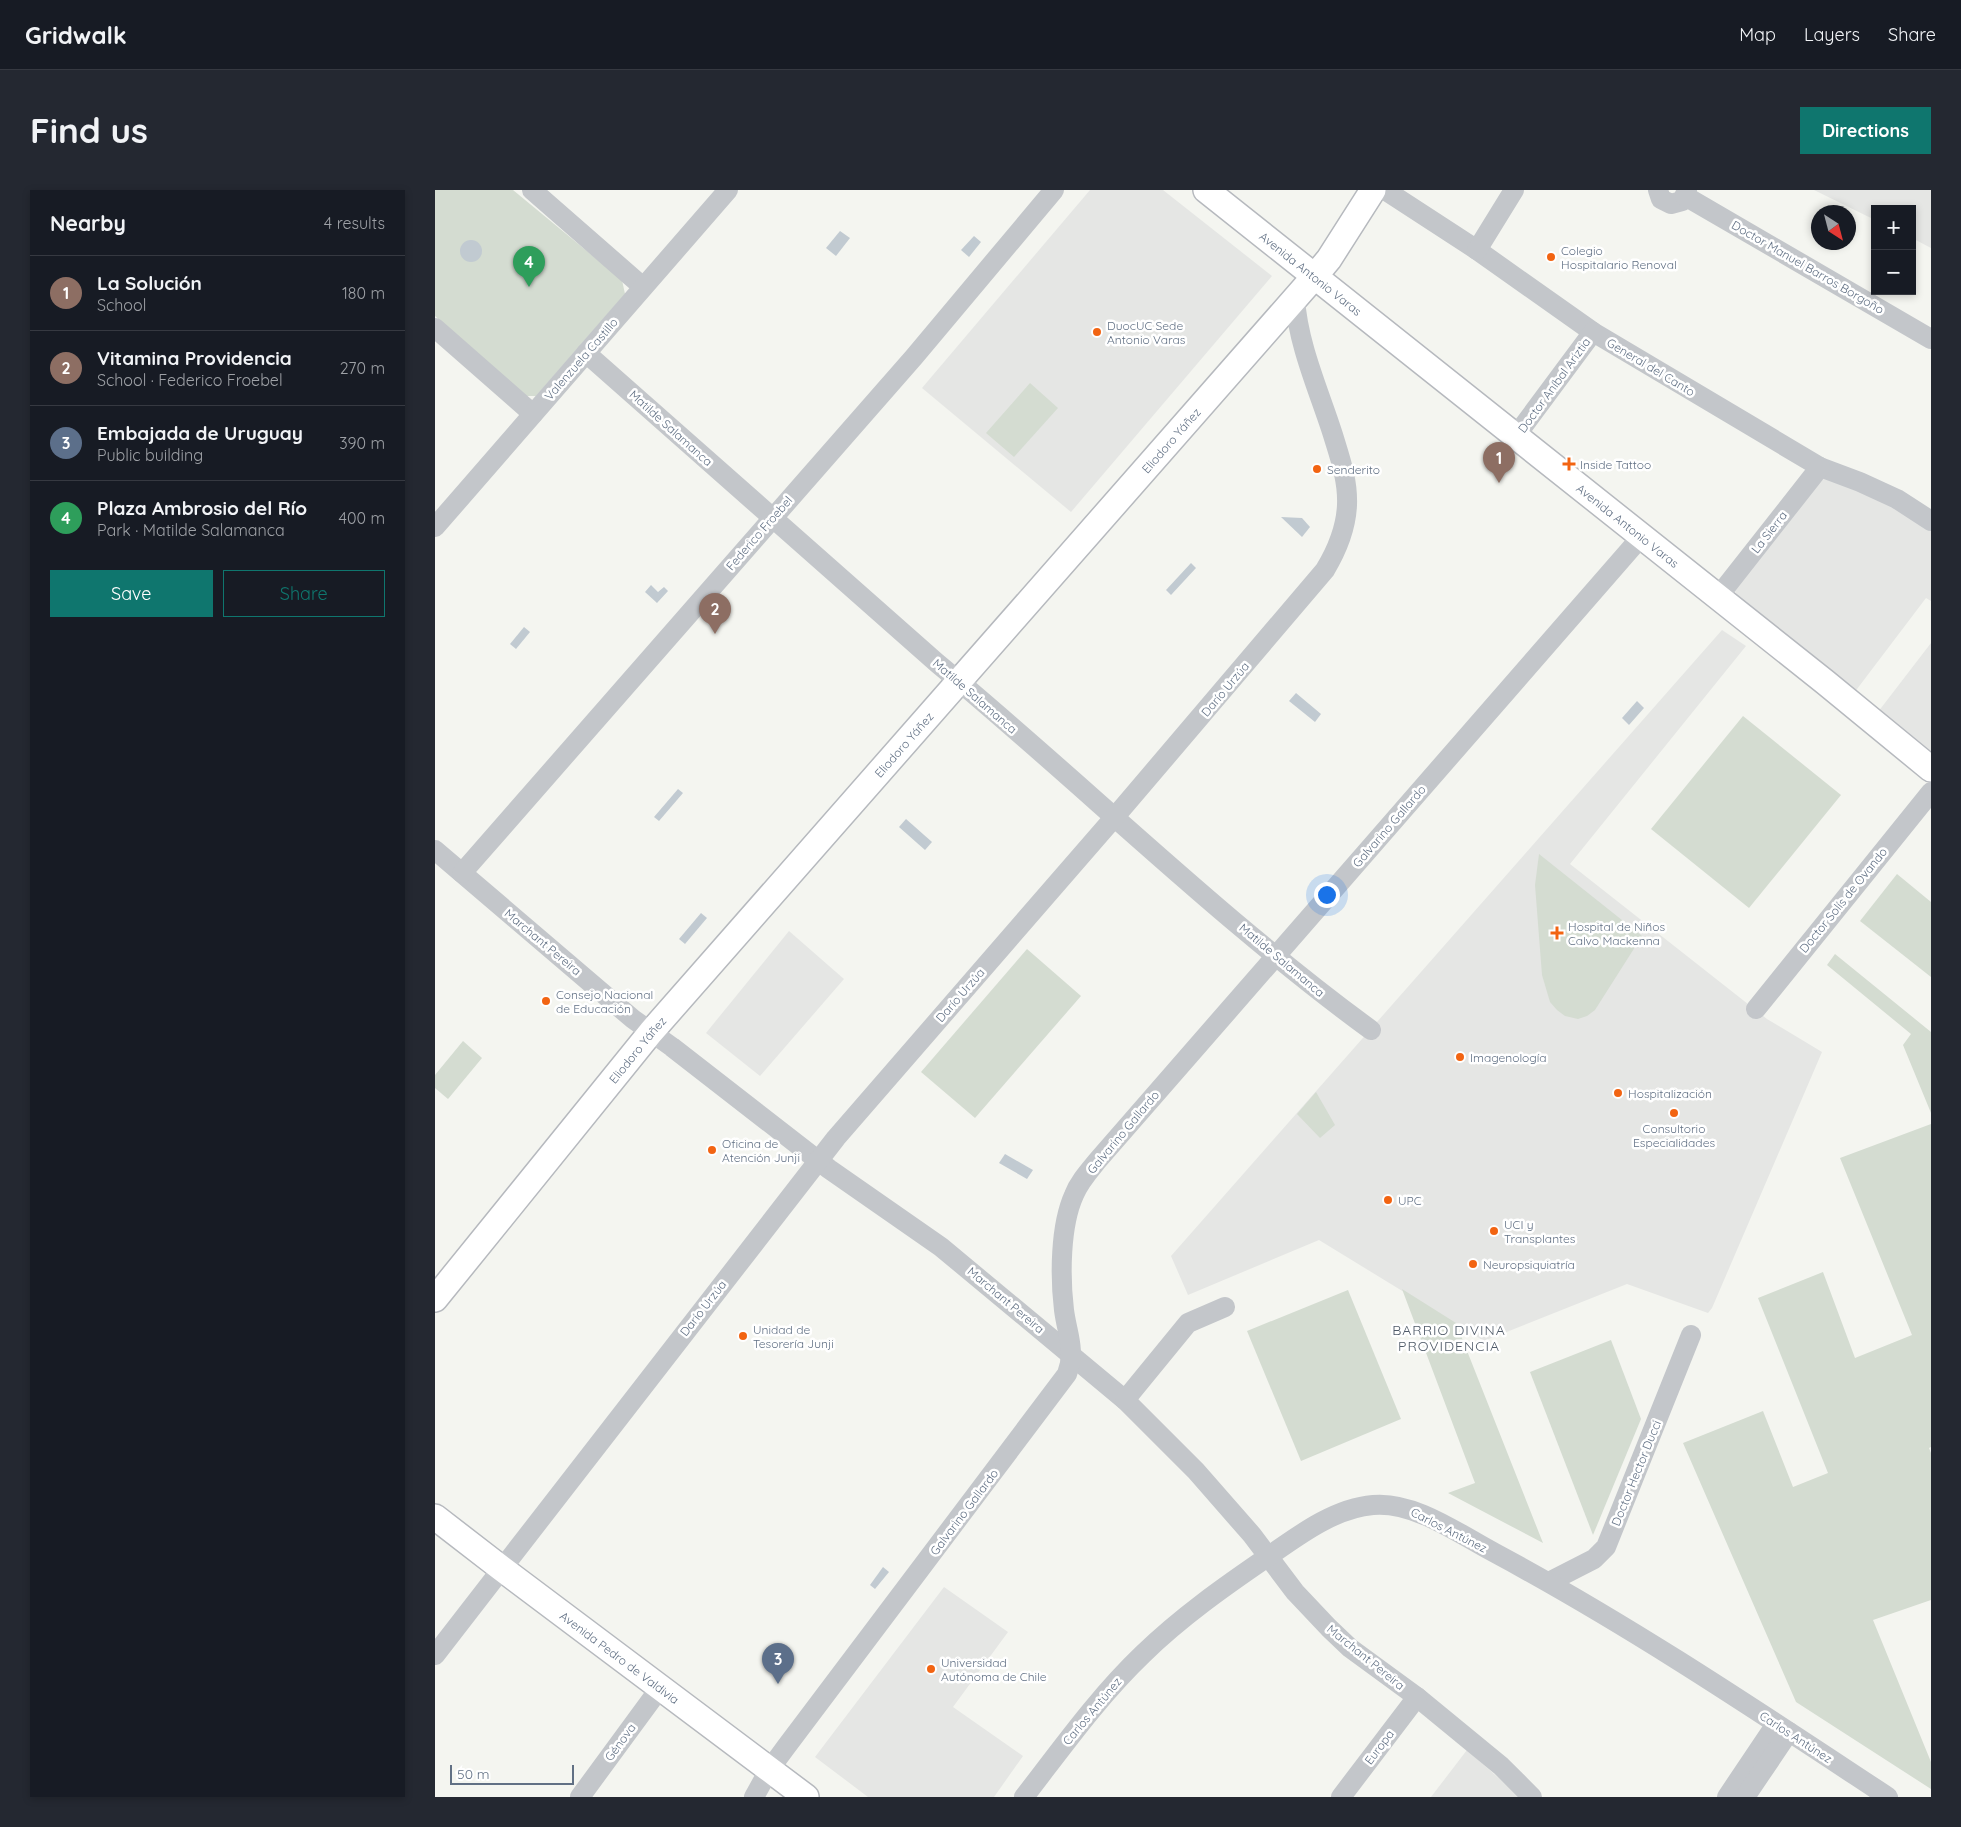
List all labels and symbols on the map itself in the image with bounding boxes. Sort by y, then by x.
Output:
north arrow [1811,205,1856,250]
street label: Doctor Manuel Barros Borgoño [1729,217,1887,317]
street label: Avenida Antonio Varas [1257,228,1365,319]
place label: Colegio Hospitalario Renoval [1561,243,1677,272]
pin: 4 [513,246,545,287]
marker: Colegio Hospitalario Renoval [1545,251,1557,263]
street label: Valenzuela Castillo [541,315,621,403]
place label: DuocUC Sede Antonio Varas [1107,318,1186,347]
marker: DuocUC Sede Antonio Varas [1091,326,1103,338]
street label: Doctor Aníbal Ariztia [1514,335,1594,435]
street label: General del Canto [1604,335,1698,399]
street label: Matilde Salamanca [626,387,716,469]
street label: Eliodoro Yáñez [1138,404,1203,476]
pin: 1 [1483,442,1515,483]
marker: Inside Tattoo [1562,457,1576,471]
place label: Inside Tattoo [1580,457,1651,472]
place label: Senderito [1327,462,1380,477]
marker: Senderito [1311,463,1323,475]
street label: Avenida Antonio Varas [1574,480,1682,571]
street label: Federico Froebel [723,493,795,573]
street label: La Sierra [1748,508,1790,556]
pin: 2 [699,593,731,634]
street label: Matilde Salamanca [930,655,1020,737]
street label: Darío Urzúa [1198,659,1252,719]
street label: Eliodoro Yáñez [871,709,936,780]
street label: Galvarino Gallardo [1349,782,1429,870]
street label: Doctor Solís de Ovando [1796,844,1890,956]
your location [1314,882,1340,908]
street label: Marchant Pereira [502,906,584,978]
place label: Hospital de Niños Calvo Mackenna [1568,919,1666,948]
street label: Matilde Salamanca [1236,920,1328,1000]
marker: Hospital de Niños Calvo Mackenna [1550,926,1564,940]
street label: Darío Urzúa [932,965,988,1025]
place label: Consejo Nacional de Educación [556,987,653,1016]
marker: Consejo Nacional de Educación [540,995,552,1007]
street label: Eliodoro Yáñez [605,1013,669,1086]
place label: Imagenología [1470,1050,1547,1065]
marker: Imagenología [1454,1051,1466,1063]
place label: Hospitalización [1628,1086,1712,1101]
street label: Galvarino Gallardo [1084,1087,1162,1177]
marker: Hospitalización [1612,1087,1624,1099]
marker: Consultorio Especialidades [1668,1107,1680,1119]
place label: Consultorio Especialidades [1633,1121,1715,1150]
place label: Oficina de Atención Junji [722,1136,800,1165]
marker: Oficina de Atención Junji [706,1144,718,1156]
place label: UPC [1398,1193,1422,1208]
marker: UPC [1382,1194,1394,1206]
place label: UCI y Transplantes [1504,1217,1576,1246]
marker: UCI y Transplantes [1488,1225,1500,1237]
place label: Neuropsiquiatría [1483,1257,1575,1272]
marker: Neuropsiquiatría [1467,1258,1479,1270]
street label: Marchant Pereira [965,1264,1047,1336]
street label: Darío Urzúa [677,1277,729,1339]
district label: BARRIO DIVINA PROVIDENCIA [1392,1321,1506,1355]
place label: Unidad de Tesorería Junji [753,1322,834,1351]
marker: Unidad de Tesorería Junji [737,1330,749,1342]
street label: Doctor Hector Ducci [1608,1418,1664,1528]
street label: Galvarino Gallardo [927,1466,1001,1558]
street label: Carlos Antúnez [1408,1504,1490,1556]
street label: Avenida Pedro de Valdivia [557,1608,682,1707]
street label: Marchant Pereira [1324,1621,1408,1693]
pin: 3 [762,1643,794,1684]
place label: Universidad Autónoma de Chile [941,1655,1047,1684]
marker: Universidad Autónoma de Chile [925,1663,937,1675]
street label: Carlos Antúnez [1059,1674,1125,1748]
street label: Carlos Antúnez [1757,1708,1835,1766]
street label: Génova [601,1720,639,1764]
street label: Europa [1361,1727,1397,1767]
scale bar [450,1762,574,1785]

